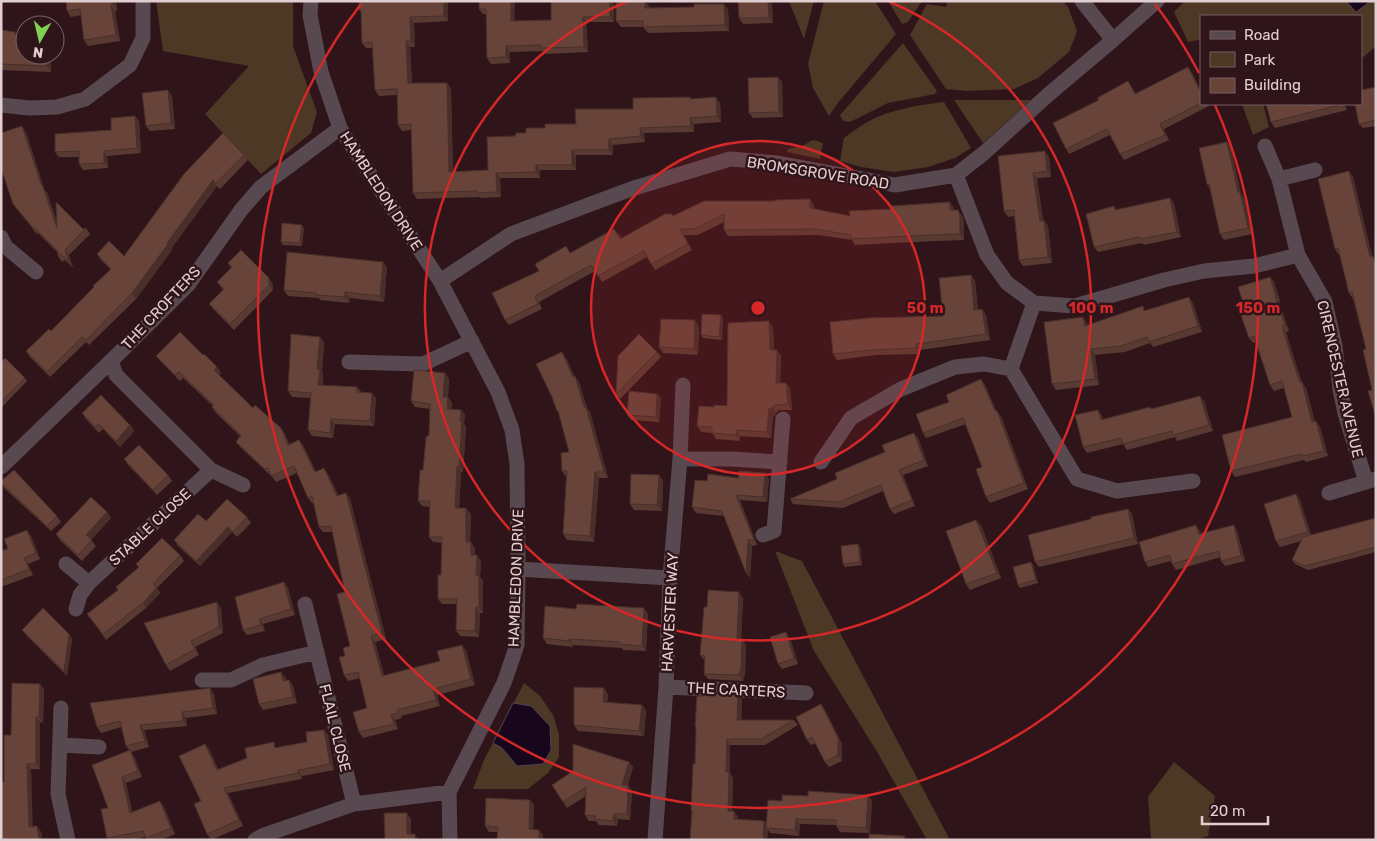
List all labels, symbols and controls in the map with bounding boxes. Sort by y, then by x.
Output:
north arrow [15,15,65,65]
legend [1200,15,1362,105]
text: Road [1244,26,1280,44]
text: N [32,43,44,61]
text: Park [1244,51,1275,69]
text: Building [1244,76,1301,94]
street label: HAMBLEDON DRIVE [336,128,426,254]
street label: BROMSGROVE ROAD [746,153,890,193]
street label: THE CROFTERS [118,262,204,354]
centre of rings [749,299,767,317]
text: 50 m [907,299,943,317]
text: 100 m [1069,299,1113,317]
text: 150 m [1236,299,1280,317]
street label: CIRENCESTER AVENUE [1313,299,1367,459]
street label: STABLE CLOSE [105,485,195,569]
street label: HAMBLEDON DRIVE [505,509,527,647]
street label: HARVESTER WAY [658,551,682,672]
street label: THE CARTERS [686,678,786,702]
street label: FLAIL CLOSE [315,682,355,774]
scale bar [1202,794,1268,826]
text: 20 m [1210,802,1245,820]

